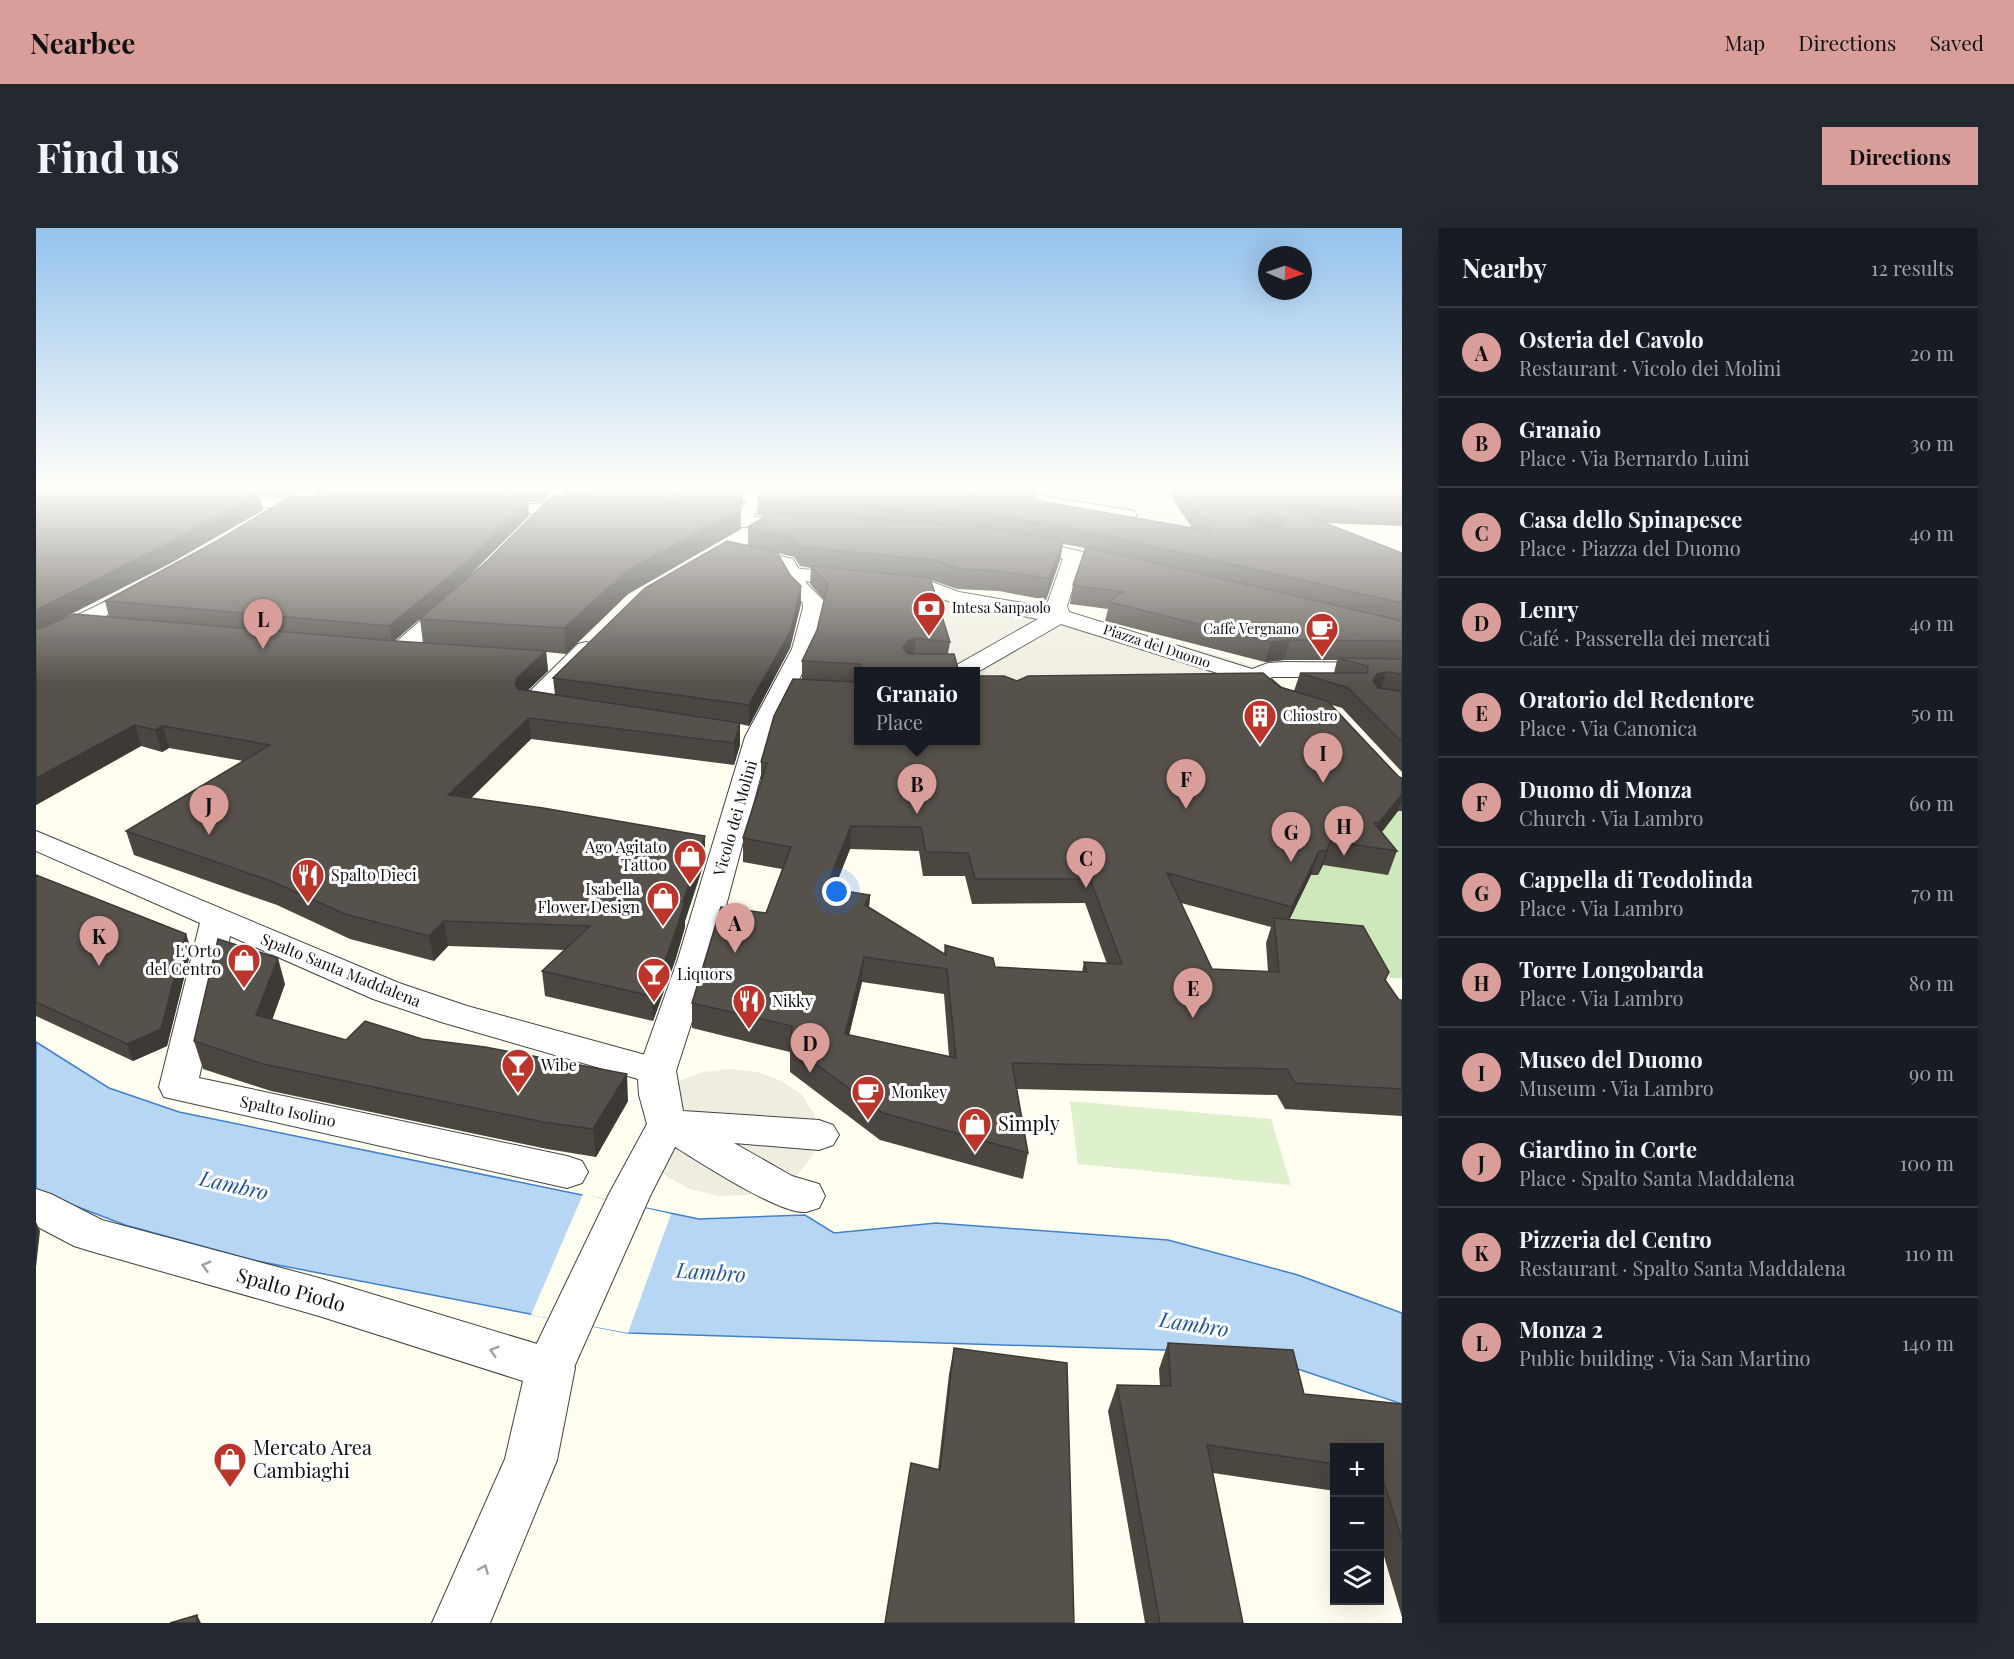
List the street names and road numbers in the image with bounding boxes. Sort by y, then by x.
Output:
street label: Piazza del Duomo [1101,619,1213,672]
street label: Vicolo dei Molini [708,757,761,879]
street label: Spalto Santa Maddalena [258,928,424,1011]
street label: Spalto Isolino [238,1090,338,1131]
street label: Spalto Piodo [234,1260,349,1317]

